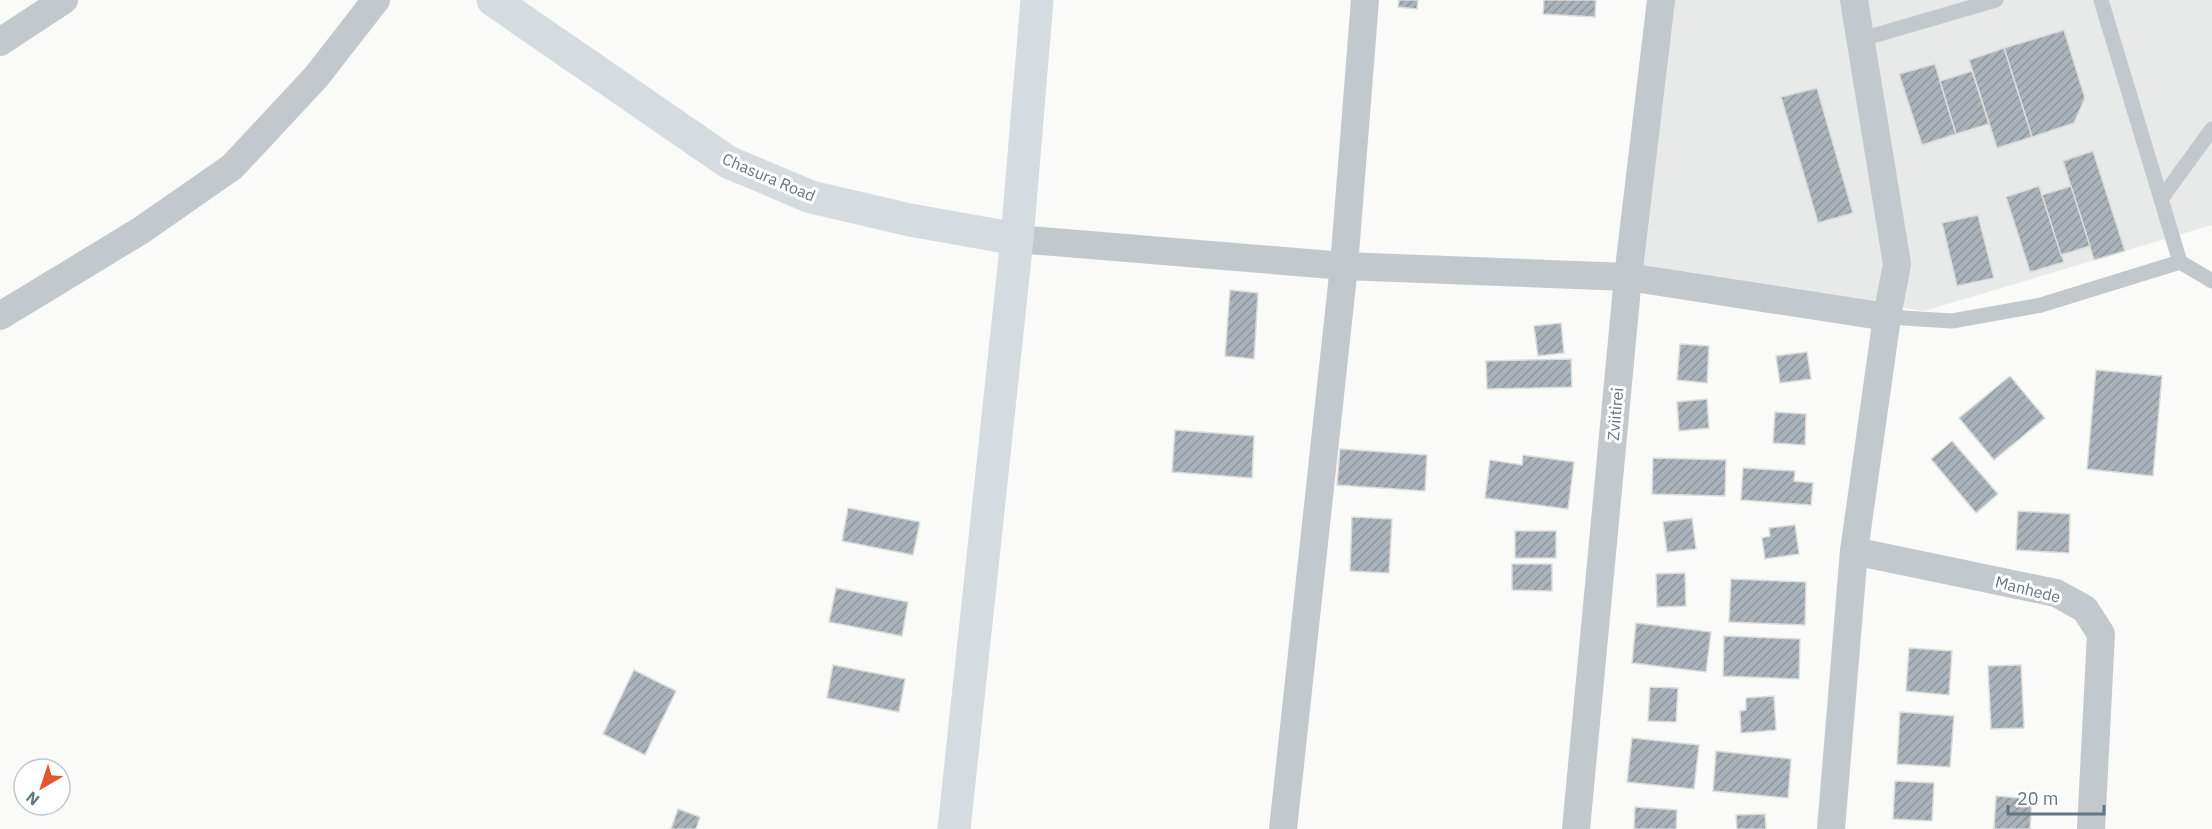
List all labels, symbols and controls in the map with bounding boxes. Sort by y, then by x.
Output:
street label: Chasura Road [719,148,819,206]
street label: Zviitirei [1603,387,1627,441]
street label: Manhede [1993,571,2063,607]
north arrow [12,757,72,817]
scale bar [2008,778,2104,816]
text: N [22,787,43,810]
text: 20 m [2017,787,2059,810]

